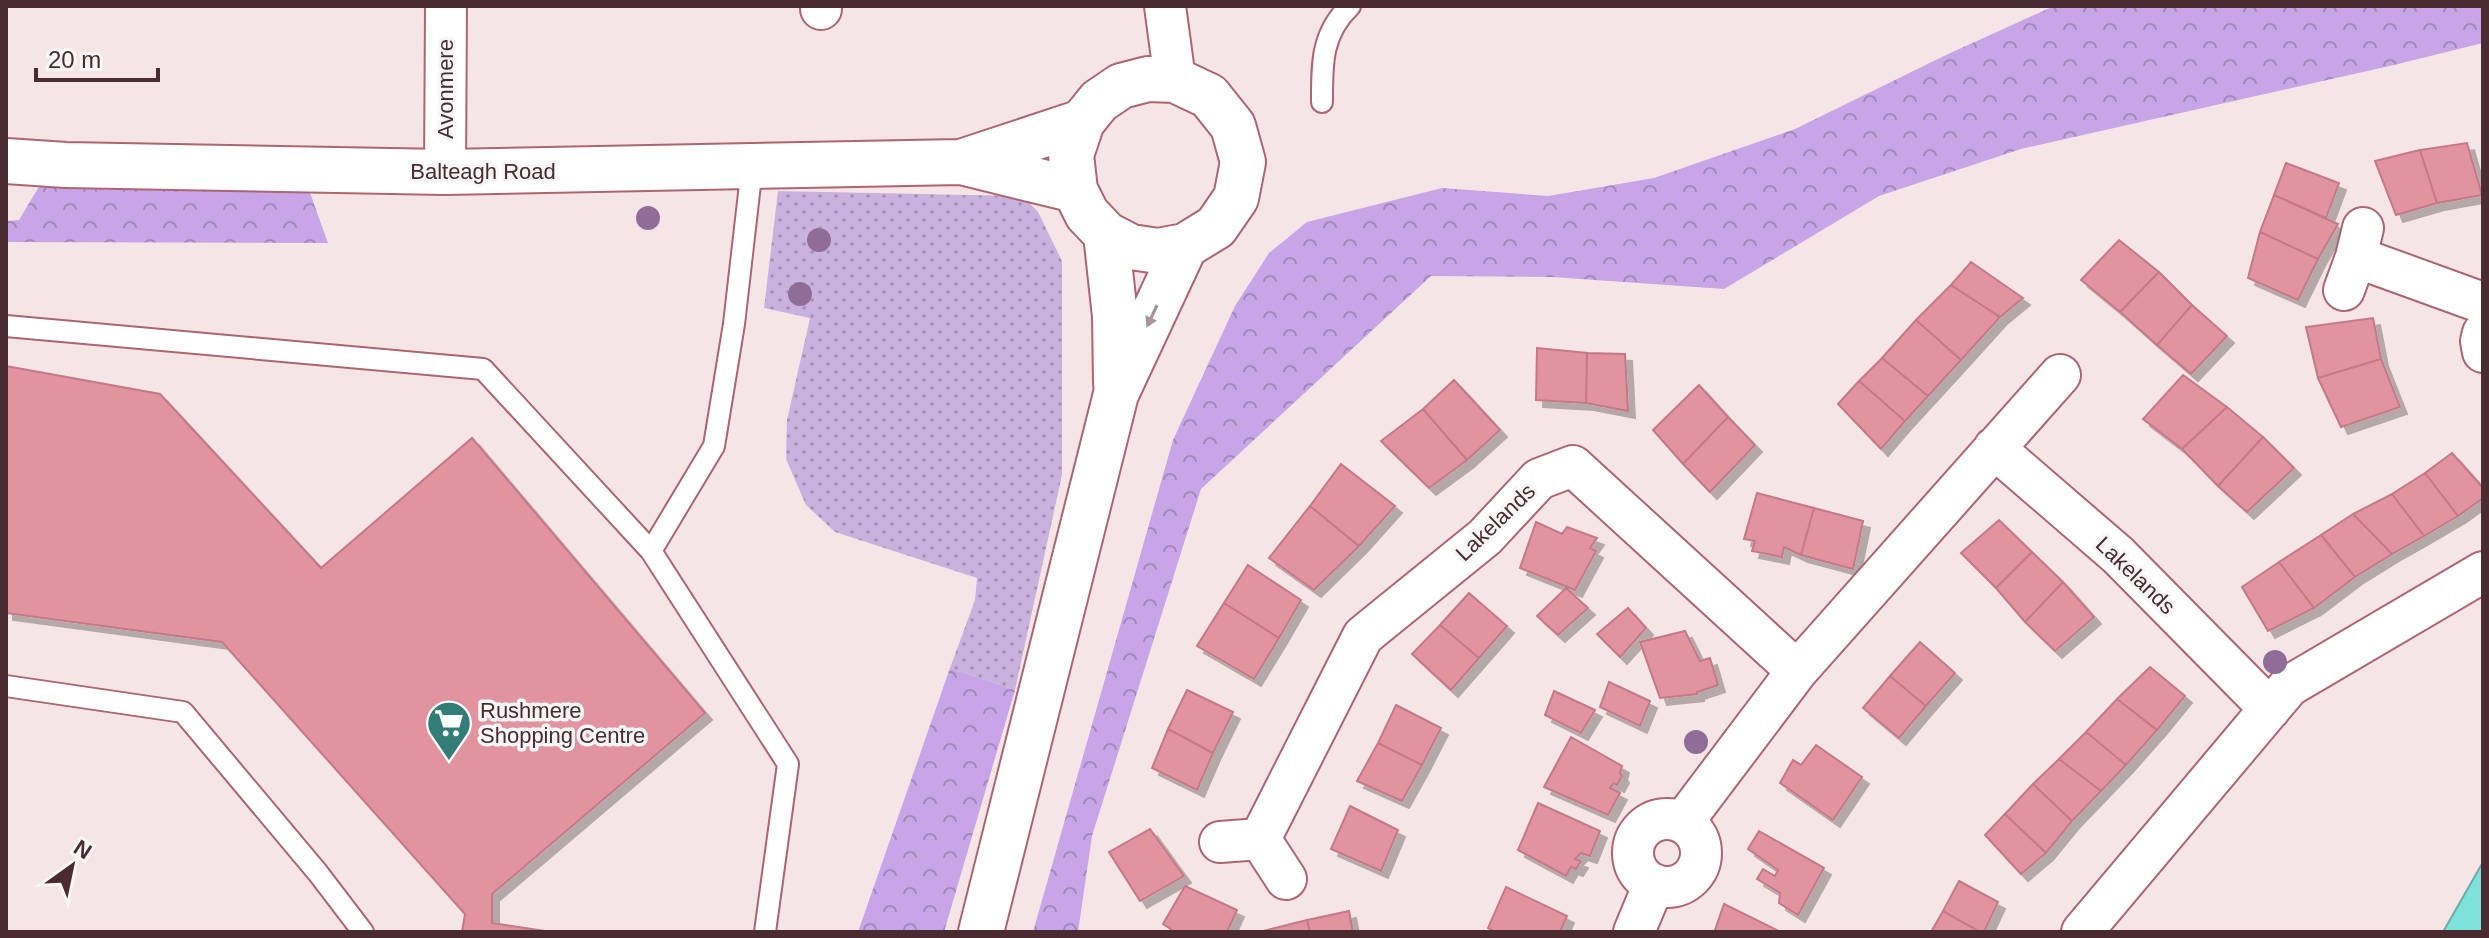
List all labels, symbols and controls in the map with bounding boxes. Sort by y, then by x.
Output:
scale bar [36,32,158,82]
street label: Avonmere [433,39,458,139]
text: 20 m [48,46,101,73]
street label: Balteagh Road [410,159,556,184]
one-way arrow [1145,305,1159,328]
street label: Lakelands [1451,479,1540,566]
street label: Lakelands [2091,532,2180,619]
place label: Rushmere Shopping Centre [480,698,645,748]
supermarket icon: Rushmere Shopping Centre [425,699,473,762]
north arrow [32,826,112,906]
text: N [69,835,96,864]

